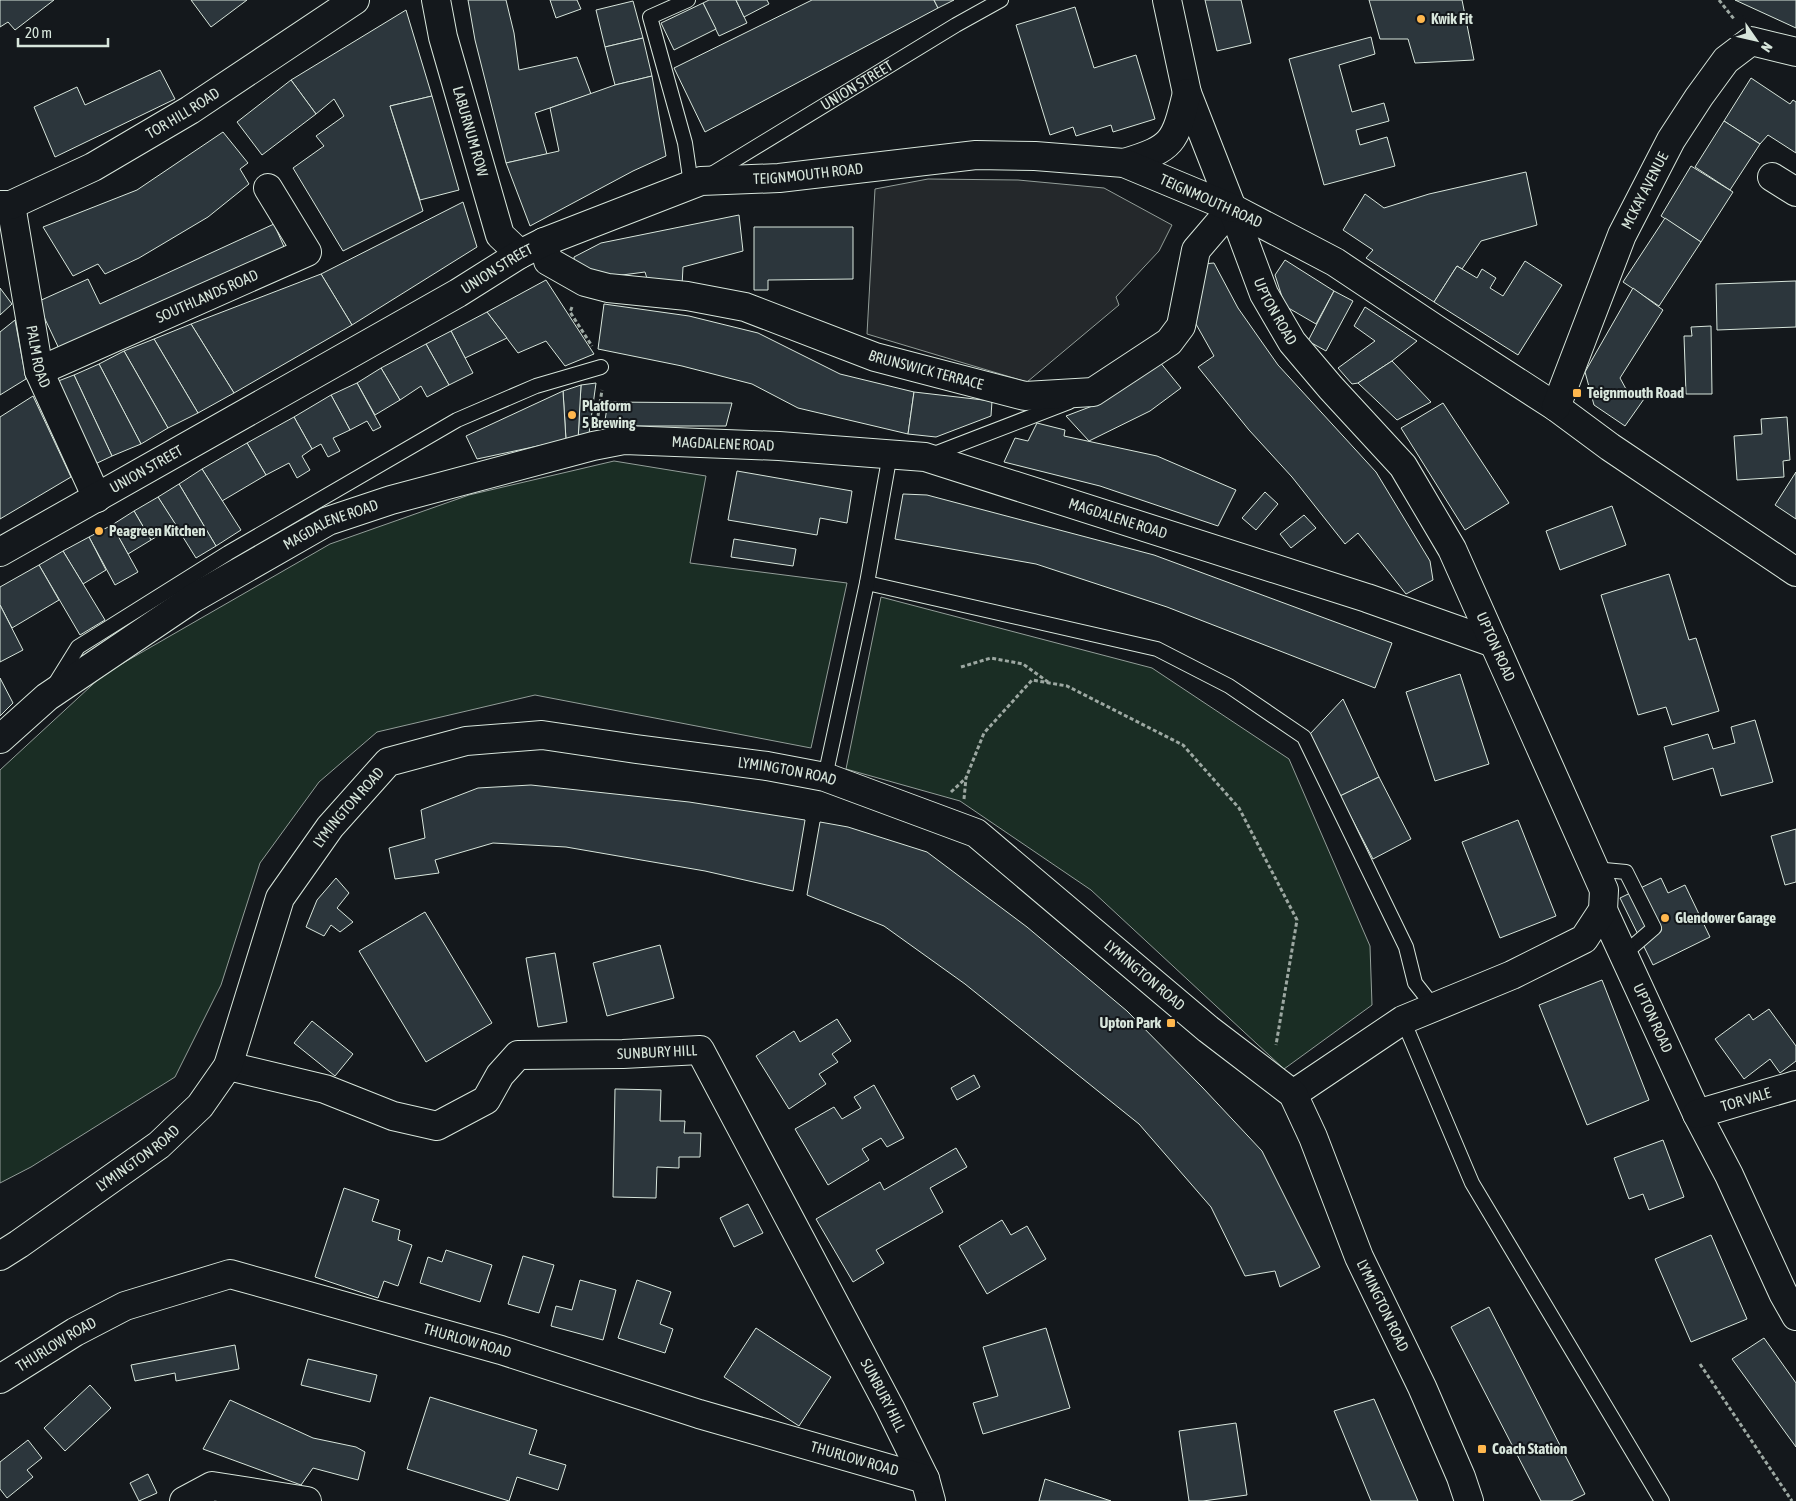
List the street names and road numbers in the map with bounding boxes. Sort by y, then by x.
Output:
street label: UNION STREET [818,56,896,113]
street label: TOR HILL ROAD [143,84,222,142]
street label: LABURNUM ROW [450,84,492,179]
street label: MCKAY AVENUE [1617,149,1672,232]
street label: TEIGNMOUTH ROAD [753,159,864,187]
street label: TEIGNMOUTH ROAD [1157,170,1265,231]
street label: UNION STREET [458,240,536,297]
street label: SOUTHLANDS ROAD [153,266,261,326]
street label: UPTON ROAD [1251,275,1301,348]
street label: PALM ROAD [23,324,55,390]
street label: BRUNSWICK TERRACE [866,346,986,393]
street label: MAGDALENE ROAD [671,433,775,454]
street label: UNION STREET [107,441,186,496]
street label: MAGDALENE ROAD [1067,494,1170,542]
street label: MAGDALENE ROAD [280,496,380,553]
street label: UPTON ROAD [1473,609,1519,684]
street label: LYMINGTON ROAD [737,753,839,789]
street label: LYMINGTON ROAD [309,764,387,850]
street label: LYMINGTON ROAD [1101,936,1189,1014]
street label: UPTON ROAD [1630,981,1676,1055]
street label: SUNBURY HILL [617,1041,698,1062]
street label: TOR VALE [1719,1084,1773,1115]
street label: LYMINGTON ROAD [93,1121,183,1195]
street label: LYMINGTON ROAD [1354,1257,1412,1354]
street label: THURLOW ROAD [13,1313,99,1375]
street label: THURLOW ROAD [421,1320,514,1361]
street label: SUNBURY HILL [857,1356,910,1435]
street label: THURLOW ROAD [809,1438,901,1479]

